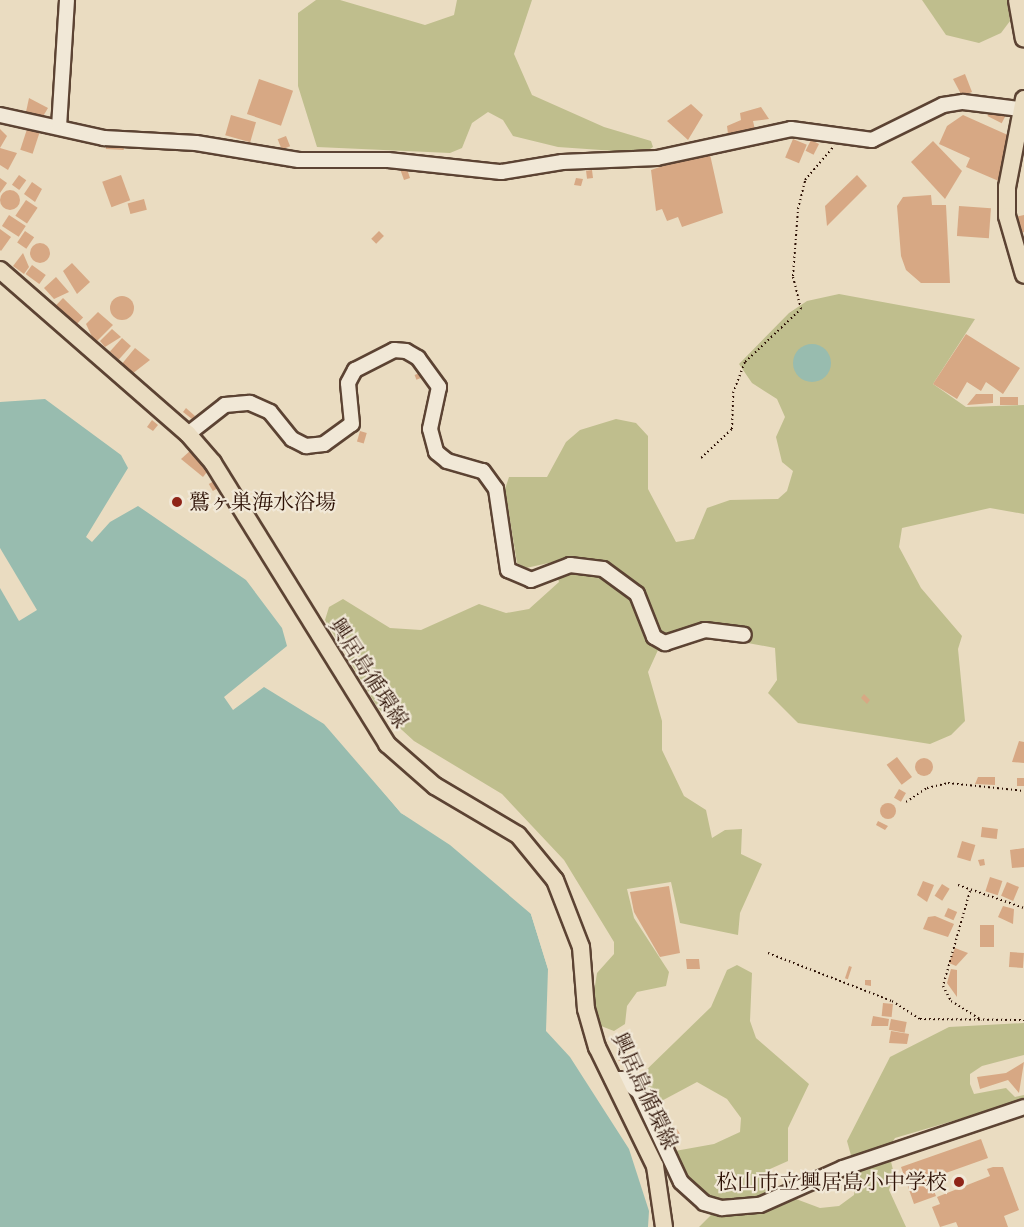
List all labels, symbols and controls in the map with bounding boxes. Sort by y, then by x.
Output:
place label: 鷲ヶ巣海水浴場 [189,489,336,515]
marker: 鷲ヶ巣海水浴場 [170,495,184,509]
street label: 興居島循環線 [324,613,414,733]
street label: 興居島循環線 [607,1029,683,1153]
place label: 松山市立興居島小中学校 [716,1169,947,1195]
marker: 松山市立興居島小中学校 [952,1175,966,1189]

